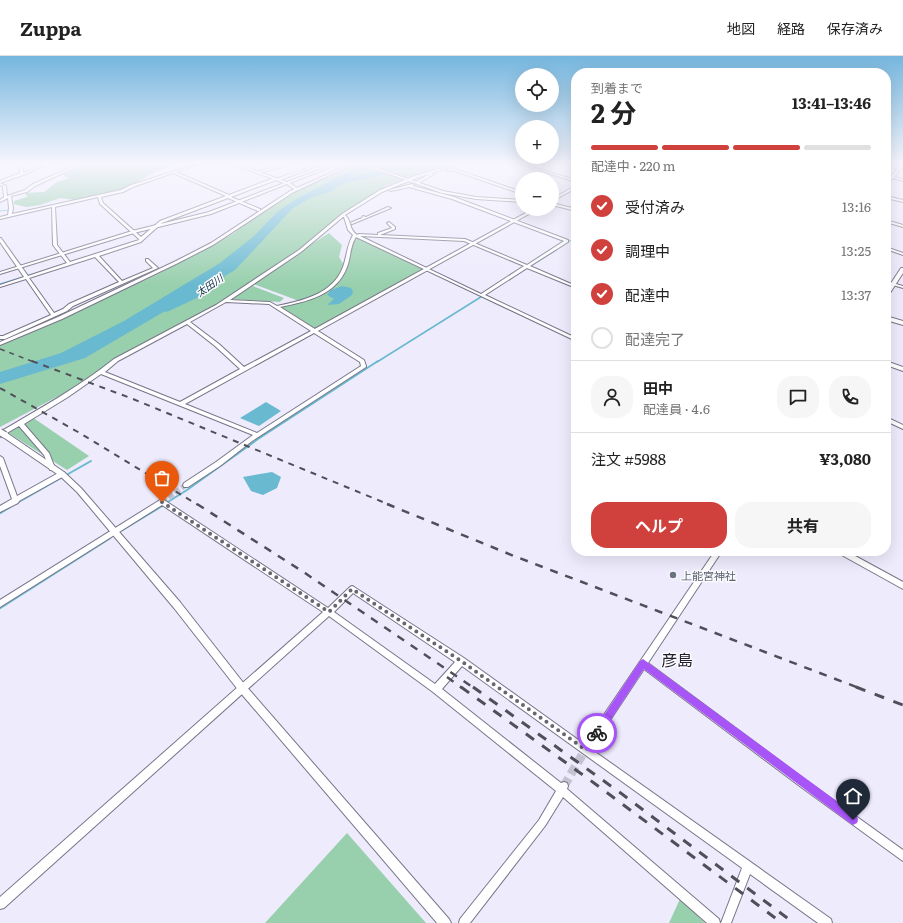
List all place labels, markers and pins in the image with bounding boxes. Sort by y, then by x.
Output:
pin [145,461,179,502]
place label: 上能宮神社 [681,567,736,583]
marker: 上能宮神社 [668,570,678,580]
pin [836,779,870,820]

